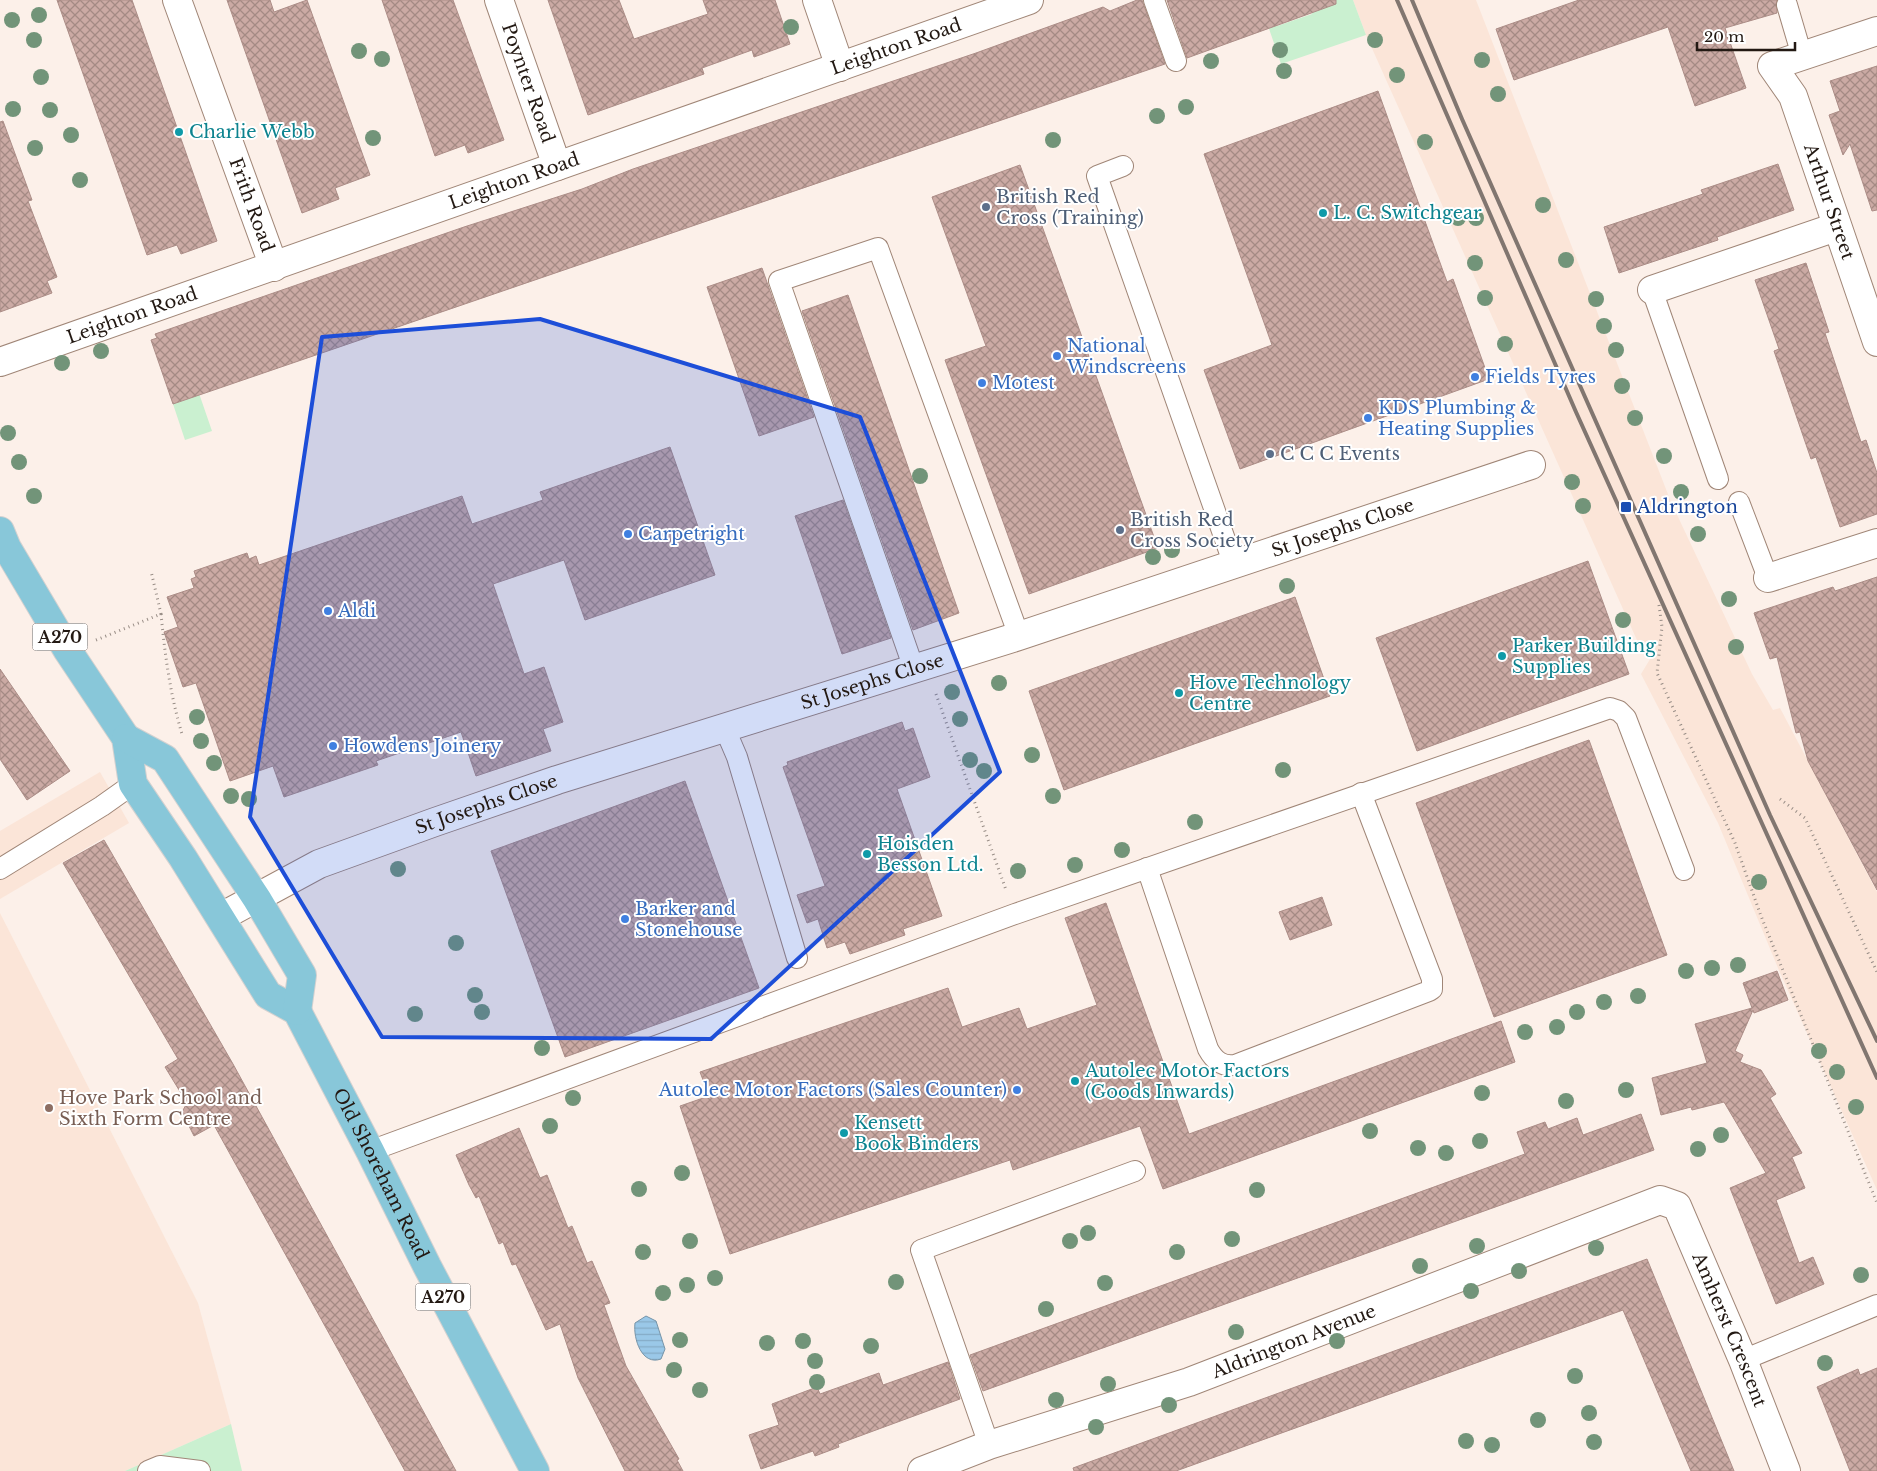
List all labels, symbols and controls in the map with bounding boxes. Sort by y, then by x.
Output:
street label: Leighton Road [828,14,964,80]
street label: Poynter Road [497,20,559,146]
scale bar [1697,20,1794,52]
text: 20 m [1704,27,1744,46]
place label: Charlie Webb [189,121,315,143]
marker: Charlie Webb [173,126,185,138]
street label: Arthur Street [1799,140,1859,263]
street label: Leighton Road [446,148,582,214]
street label: Frith Road [224,155,279,255]
place label: British Red Cross (Training) [996,186,1144,229]
marker: British Red Cross (Training) [980,201,992,213]
place label: L. C. Switchgear [1333,202,1482,224]
marker: L. C. Switchgear [1317,207,1329,219]
street label: Leighton Road [64,282,200,349]
place label: National Windscreens [1066,335,1186,378]
marker: National Windscreens [1051,350,1063,362]
place label: Fields Tyres [1485,366,1596,388]
marker: Fields Tyres [1469,371,1481,383]
place label: Motest [992,372,1055,394]
marker: Motest [976,377,988,389]
place label: KDS Plumbing & Heating Supplies [1378,397,1536,440]
marker: KDS Plumbing & Heating Supplies [1362,412,1374,424]
place label: C C C Events [1280,443,1400,465]
marker: C C C Events [1264,448,1276,460]
street label: St Josephs Close [1269,494,1417,562]
place label: Aldrington [1636,496,1738,518]
marker: Aldrington [1619,500,1633,514]
place label: British Red Cross Society [1130,509,1254,552]
place label: Carpetright [638,523,745,545]
marker: British Red Cross Society [1114,524,1126,536]
marker: Carpetright [622,528,634,540]
place label: Aldi [337,600,376,622]
marker: Aldi [322,605,334,617]
road number: A270 [32,624,88,650]
place label: Parker Building Supplies [1512,635,1656,678]
street label: St Josephs Close [798,649,947,714]
marker: Parker Building Supplies [1496,650,1508,662]
place label: Hove Technology Centre [1189,672,1352,715]
marker: Hove Technology Centre [1173,687,1185,699]
place label: Howdens Joinery [343,735,502,757]
marker: Howdens Joinery [327,740,339,752]
street label: St Josephs Close [412,770,560,839]
place label: Hoisden Besson Ltd. [877,833,984,876]
marker: Hoisden Besson Ltd. [861,848,873,860]
place label: Barker and Stonehouse [635,898,743,941]
marker: Barker and Stonehouse [619,913,631,925]
place label: Autolec Motor Factors (Goods Inwards) [1084,1060,1289,1103]
marker: Autolec Motor Factors (Goods Inwards) [1069,1075,1081,1087]
place label: Autolec Motor Factors (Sales Counter) [658,1079,1007,1101]
street label: Old Shoreham Road [328,1084,433,1263]
marker: Autolec Motor Factors (Sales Counter) [1011,1084,1023,1096]
place label: Hove Park School and Sixth Form Centre [59,1087,262,1130]
marker: Hove Park School and Sixth Form Centre [43,1102,55,1114]
place label: Kensett Book Binders [854,1112,979,1155]
marker: Kensett Book Binders [838,1127,850,1139]
street label: Amherst Crescent [1687,1248,1771,1410]
road number: A270 [416,1284,470,1310]
street label: Aldrington Avenue [1208,1300,1379,1383]

